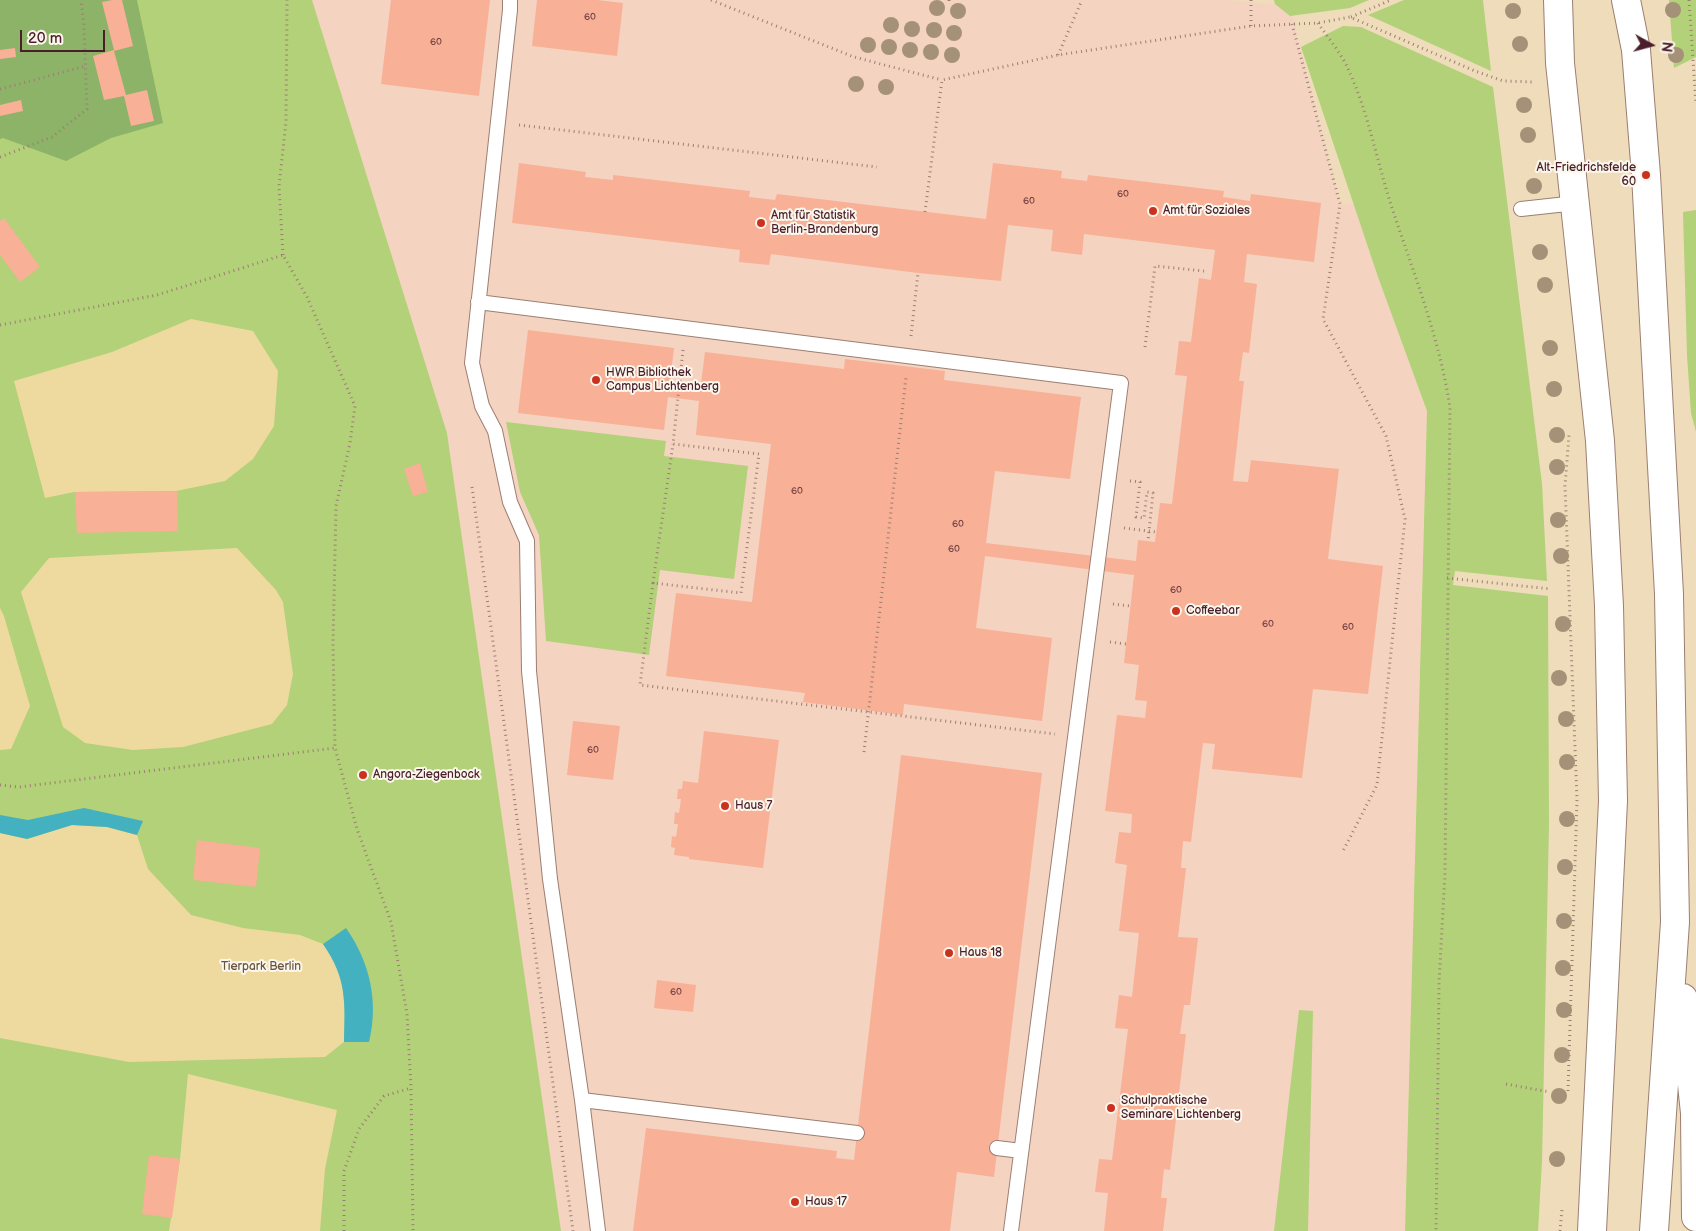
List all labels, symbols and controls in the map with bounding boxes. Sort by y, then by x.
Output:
house number: 60 [584,11,596,23]
scale bar [22,20,108,52]
north arrow [1626,20,1676,70]
text: 20 m [28,29,62,48]
house number: 60 [430,36,442,48]
text: N [1657,41,1675,53]
place label: Alt-Friedrichsfelde 60 [1537,161,1636,189]
marker: Alt-Friedrichsfelde 60 [1640,169,1652,181]
house number: 60 [1117,188,1129,200]
house number: 60 [1023,195,1035,207]
place label: Amt für Soziales [1163,204,1250,218]
marker: Amt für Soziales [1147,205,1159,217]
place label: Amt für Statistik Berlin-Brandenburg [771,209,878,237]
marker: Amt für Statistik Berlin-Brandenburg [755,217,767,229]
place label: HWR Bibliothek Campus Lichtenberg [606,366,719,394]
marker: HWR Bibliothek Campus Lichtenberg [590,374,602,386]
house number: 60 [791,485,803,497]
house number: 60 [952,518,964,530]
house number: 60 [948,543,960,555]
house number: 60 [1170,584,1182,596]
place label: Coffeebar [1186,604,1239,618]
marker: Coffeebar [1170,605,1182,617]
house number: 60 [1262,618,1274,630]
house number: 60 [1342,621,1354,633]
house number: 60 [587,744,599,756]
place label: Angora-Ziegenbock [373,768,480,782]
marker: Angora-Ziegenbock [357,769,369,781]
place label: Haus 7 [735,799,772,813]
marker: Haus 7 [719,800,731,812]
place label: Haus 18 [959,946,1002,960]
marker: Haus 18 [943,947,955,959]
park label: Tierpark Berlin [221,960,301,974]
house number: 60 [670,986,682,998]
place label: Schulpraktische Seminare Lichtenberg [1121,1094,1241,1122]
marker: Schulpraktische Seminare Lichtenberg [1105,1102,1117,1114]
place label: Haus 17 [805,1195,847,1209]
marker: Haus 17 [789,1196,801,1208]

